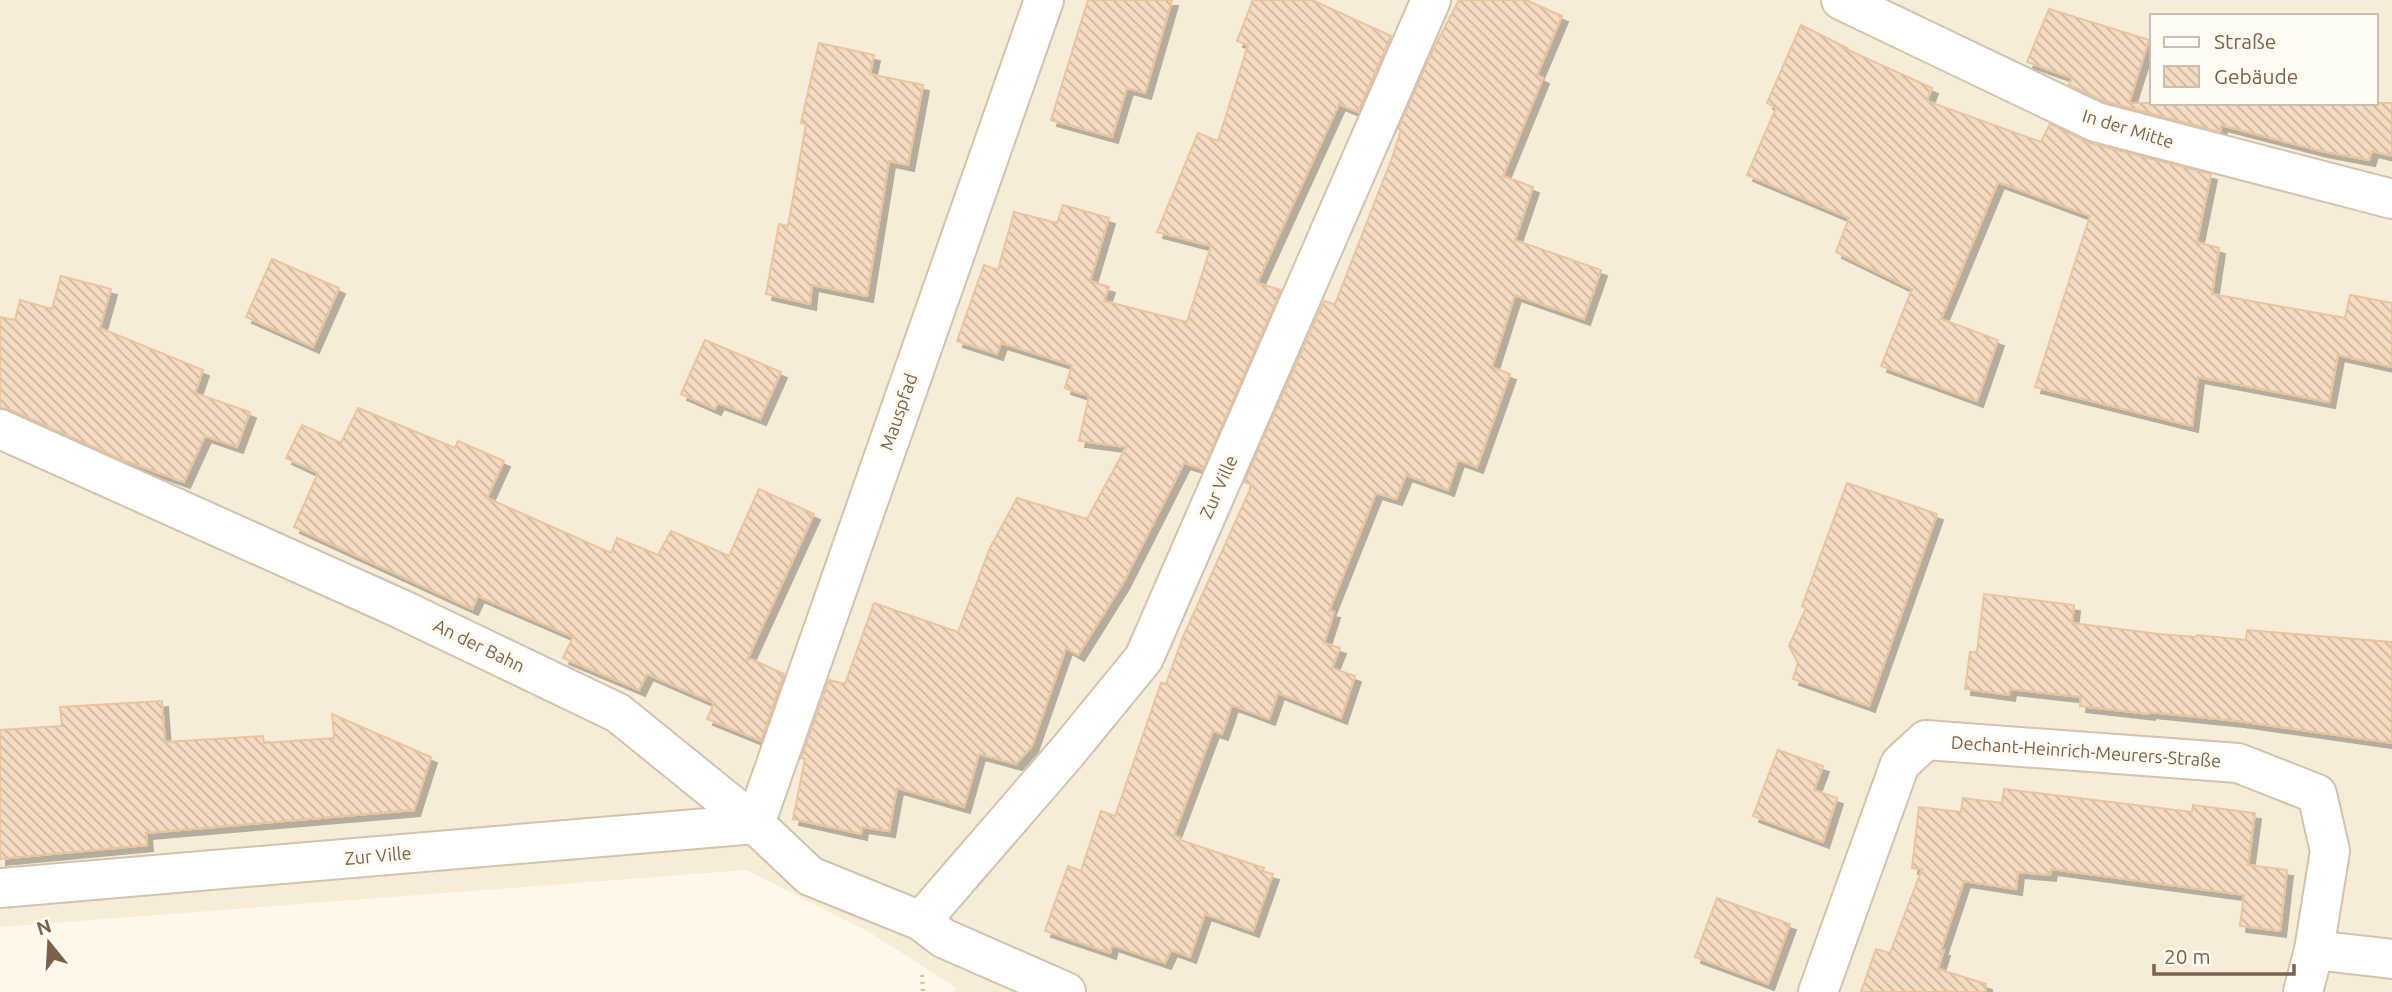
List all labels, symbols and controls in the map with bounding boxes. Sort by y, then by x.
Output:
legend [2150,14,2378,105]
text: Straße [2214,29,2276,53]
text: Gebäude [2214,64,2298,88]
street label: In der Mitte [2080,105,2176,151]
street label: Mauspfad [876,371,921,453]
street label: Zur Ville [1195,452,1241,521]
street label: An der Bahn [431,614,528,676]
street label: Dechant-Heinrich-Meurers-Straße [1950,732,2222,770]
street label: Zur Ville [344,842,412,868]
north arrow [14,908,84,978]
text: N [34,914,54,939]
scale bar [2154,932,2294,976]
text: 20 m [2164,944,2211,968]

